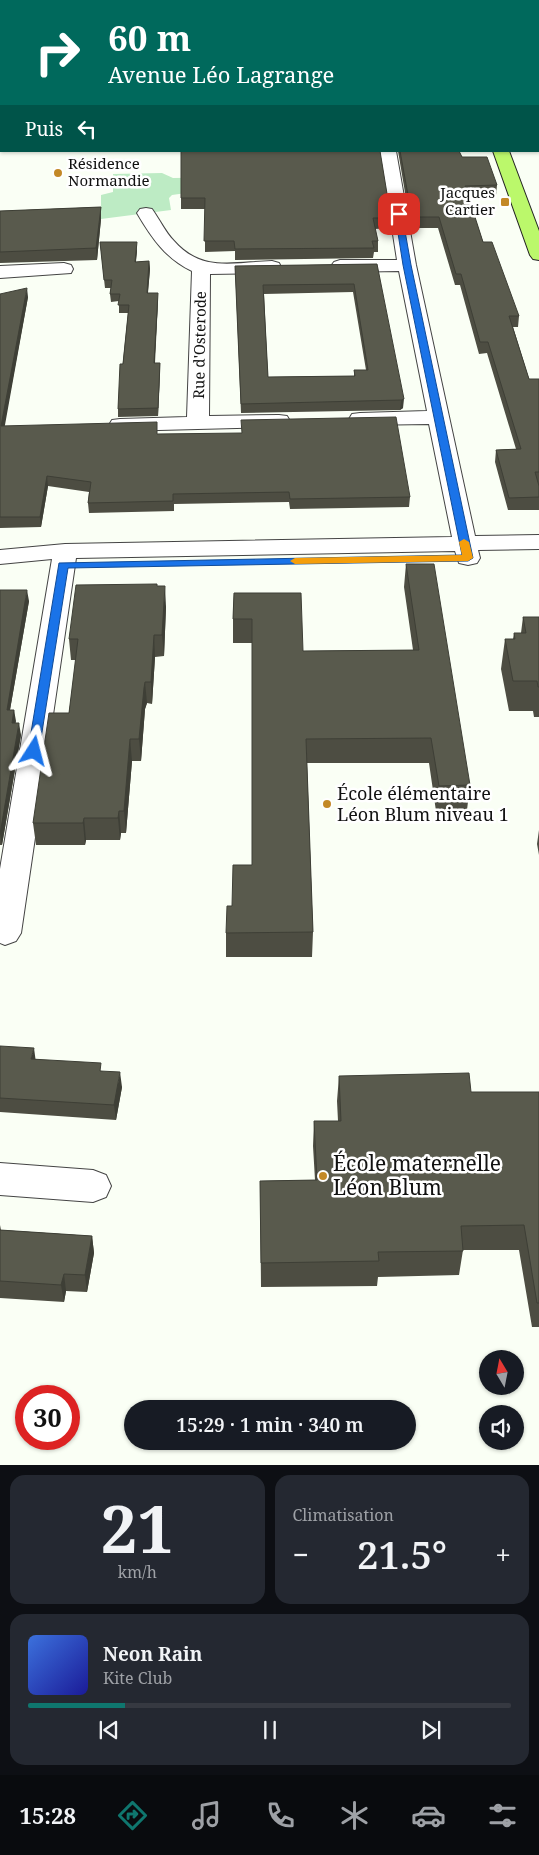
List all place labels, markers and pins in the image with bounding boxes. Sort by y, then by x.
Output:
place label: Résidence Normandie [68,153,150,190]
marker: Résidence Normandie [52,167,64,179]
place label: Jacques Cartier [439,182,495,219]
pin [378,193,420,235]
marker: Jacques Cartier [499,196,511,208]
place label: École élémentaire Léon Blum niveau 1 [337,781,509,826]
marker: École élémentaire Léon Blum niveau 1 [321,798,333,810]
place label: École maternelle Léon Blum [333,1149,501,1201]
marker: École maternelle Léon Blum [317,1170,329,1182]

